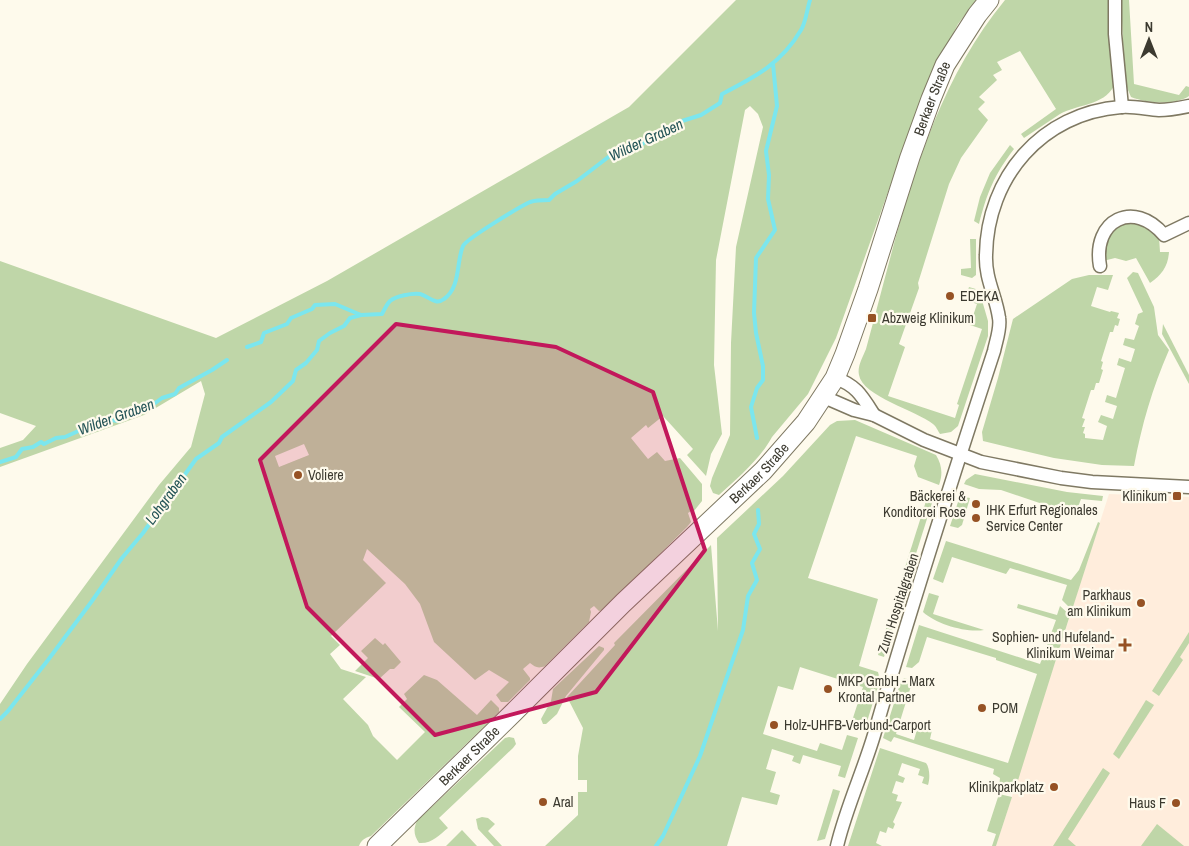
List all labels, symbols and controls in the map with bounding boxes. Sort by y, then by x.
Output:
north arrow [1124,15,1174,65]
text: N [1145,18,1153,36]
street label: Berkaer Straße [910,59,954,138]
water label: Wilder Graben [605,113,686,166]
place label: EDEKA [960,287,999,305]
marker: EDEKA [944,290,956,302]
place label: Abzweig Klinikum [881,309,974,327]
marker: Abzweig Klinikum [866,312,878,324]
water label: Wilder Graben [75,393,157,440]
street label: Berkaer Straße [725,439,793,507]
place label: Voliere [308,466,344,484]
water label: Lohgraben [140,469,191,529]
marker: Voliere [292,469,304,481]
place label: Bäckerei & Konditorei Rose [883,487,966,521]
place label: Klinikum [1122,487,1167,505]
marker: Klinikum [1171,490,1183,502]
marker: Bäckerei & Konditorei Rose [970,498,982,510]
place label: IHK Erfurt Regionales Service Center [986,501,1098,535]
marker: IHK Erfurt Regionales Service Center [970,512,982,524]
street label: Zum Hospitalgraben [873,551,923,655]
place label: Parkhaus am Klinikum [1067,586,1131,620]
marker: Parkhaus am Klinikum [1135,597,1147,609]
place label: Sophien- und Hufeland- Klinikum Weimar [992,628,1114,662]
marker: Sophien- und Hufeland- Klinikum Weimar [1118,638,1132,652]
place label: MKP GmbH - Marx Krontal Partner [838,672,935,706]
marker: MKP GmbH - Marx Krontal Partner [822,683,834,695]
place label: POM [992,699,1018,717]
marker: POM [976,702,988,714]
place label: Holz-UHFB-Verbund-Carport [784,716,931,734]
marker: Holz-UHFB-Verbund-Carport [768,719,780,731]
street label: Berkaer Straße [435,722,503,789]
place label: Klinikparkplatz [969,778,1044,796]
marker: Klinikparkplatz [1048,781,1060,793]
place label: Aral [552,793,573,811]
place label: Haus F [1129,794,1166,812]
marker: Aral [537,796,549,808]
marker: Haus F [1170,797,1182,809]

